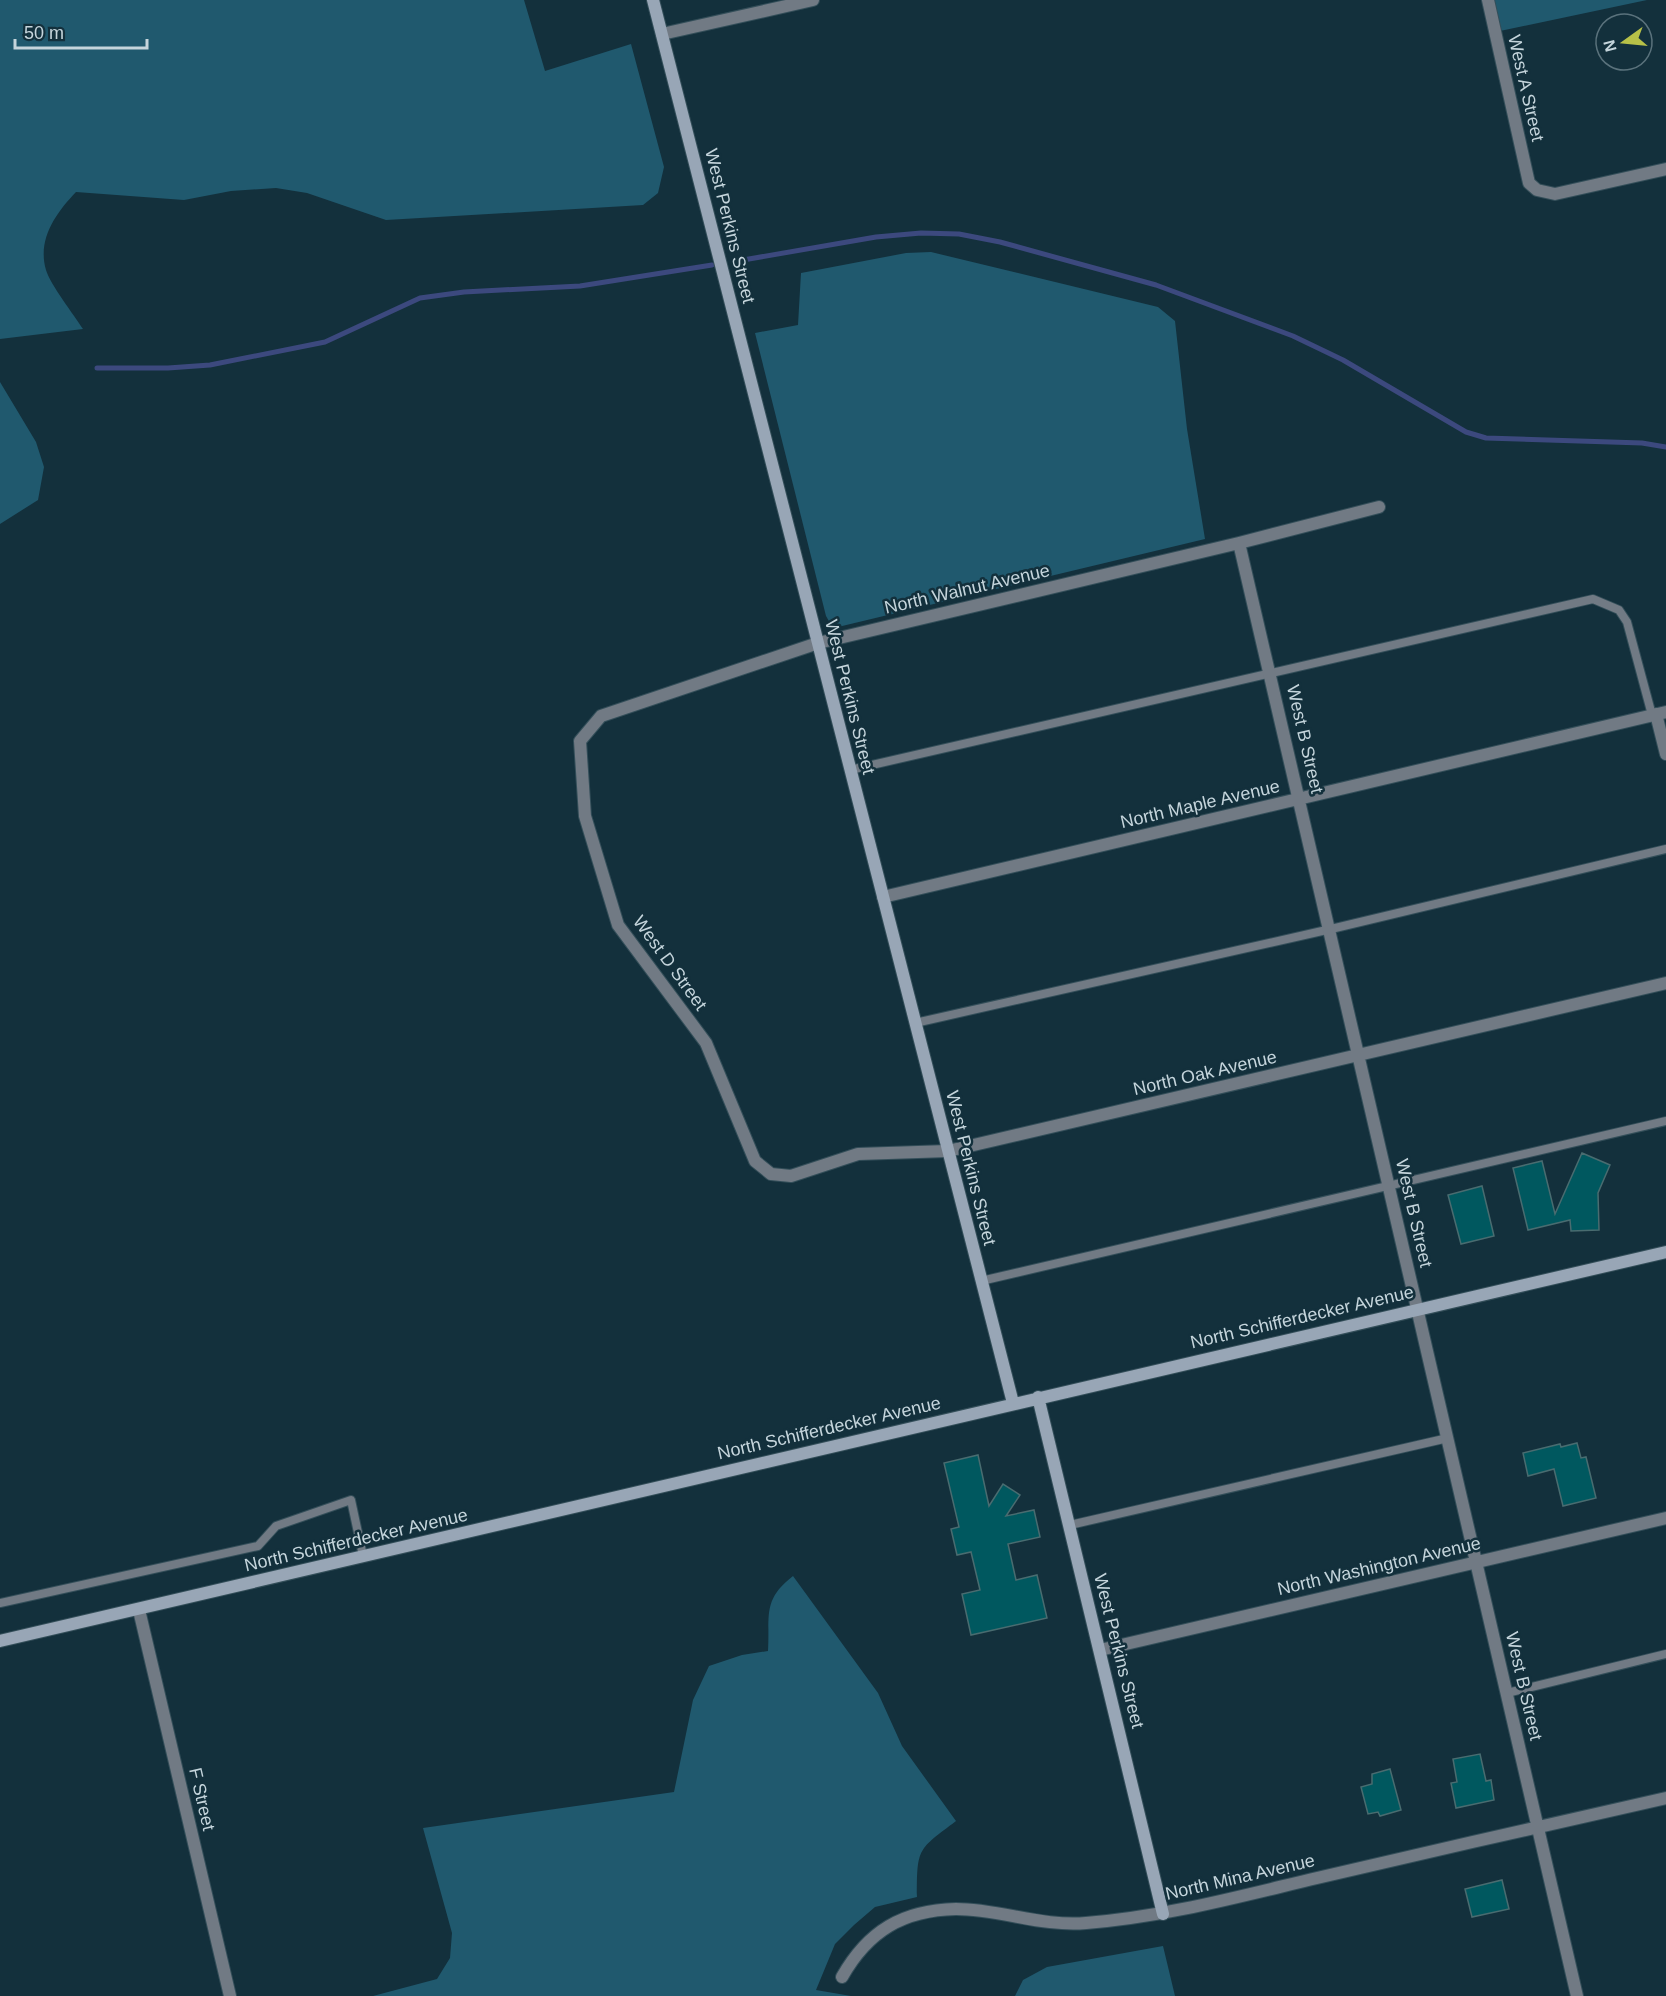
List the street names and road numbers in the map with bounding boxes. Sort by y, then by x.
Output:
street label: West A Street [1504,33,1548,143]
street label: West Perkins Street [701,147,759,305]
street label: North Walnut Avenue [882,560,1052,618]
street label: West Perkins Street [821,618,879,776]
street label: West B Street [1283,683,1327,795]
street label: North Maple Avenue [1118,776,1282,832]
street label: West D Street [629,912,711,1014]
street label: North Oak Avenue [1131,1047,1279,1099]
street label: West Perkins Street [942,1089,1000,1247]
street label: West B Street [1392,1157,1436,1269]
street label: North Schifferdecker Avenue [1188,1282,1416,1352]
street label: North Schifferdecker Avenue [715,1393,943,1463]
street label: North Schifferdecker Avenue [242,1505,470,1575]
street label: North Washington Avenue [1275,1533,1483,1599]
street label: West Perkins Street [1090,1572,1148,1730]
street label: West B Street [1502,1630,1546,1742]
street label: F Street [185,1766,219,1832]
street label: North Mina Avenue [1163,1850,1317,1904]

